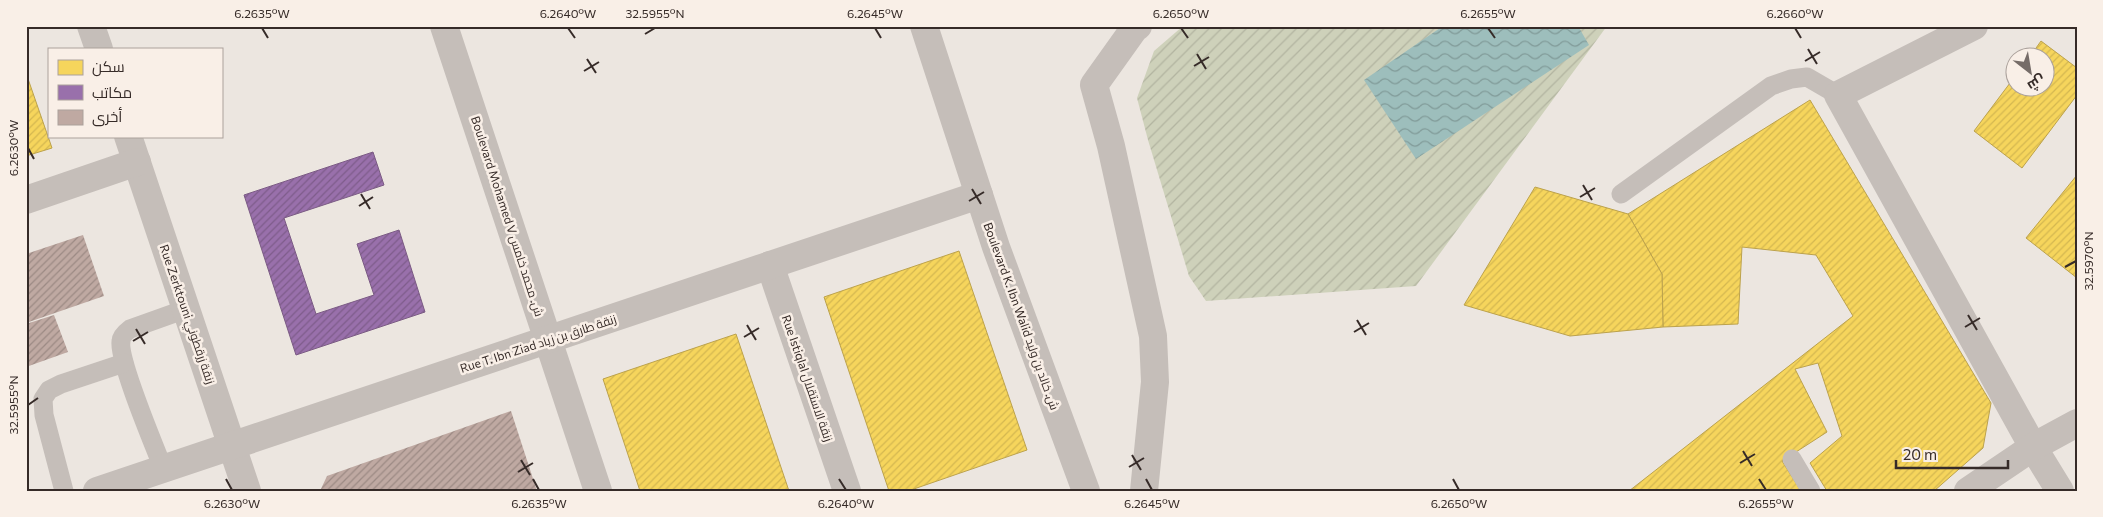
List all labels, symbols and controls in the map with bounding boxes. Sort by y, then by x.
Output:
text: 6.2635°W [234,6,290,20]
text: 6.2640°W [540,6,596,20]
text: 32.5955°N [626,6,684,20]
text: 6.2645°W [847,6,903,20]
text: 6.2650°W [1153,6,1209,20]
text: 6.2655°W [1460,6,1516,20]
text: 6.2660°W [1767,6,1823,20]
legend [48,48,222,138]
north arrow [2006,48,2056,98]
text: سكن [92,57,125,77]
text: ش [2024,71,2049,96]
text: مكاتب [92,83,132,101]
text: أخرى [92,107,122,127]
street label: Boulevard Mohamed V ش. محمد خامس [468,114,547,318]
text: 6.2630°W [6,120,20,176]
street label: Boulevard K. Ibn Walid ش. خالد بن وليد [981,220,1063,412]
text: 32.5970°N [2081,231,2095,291]
street label: Rue Zerktouni زنقة زرقطوني [154,242,218,387]
street label: Rue T. Ibn Ziad زنقة طارق بن زياد [458,311,618,376]
street label: Rue Istiqlal زنقة الاستقلال [779,313,836,444]
text: 32.5955°N [6,376,20,434]
scale bar [1896,437,2008,469]
text: 20 m [1903,445,1937,463]
text: 6.2630°W [204,496,260,510]
text: 6.2635°W [511,496,567,510]
text: 6.2640°W [818,496,874,510]
text: 6.2645°W [1124,496,1180,510]
text: 6.2650°W [1431,496,1487,510]
text: 6.2655°W [1738,496,1794,510]

